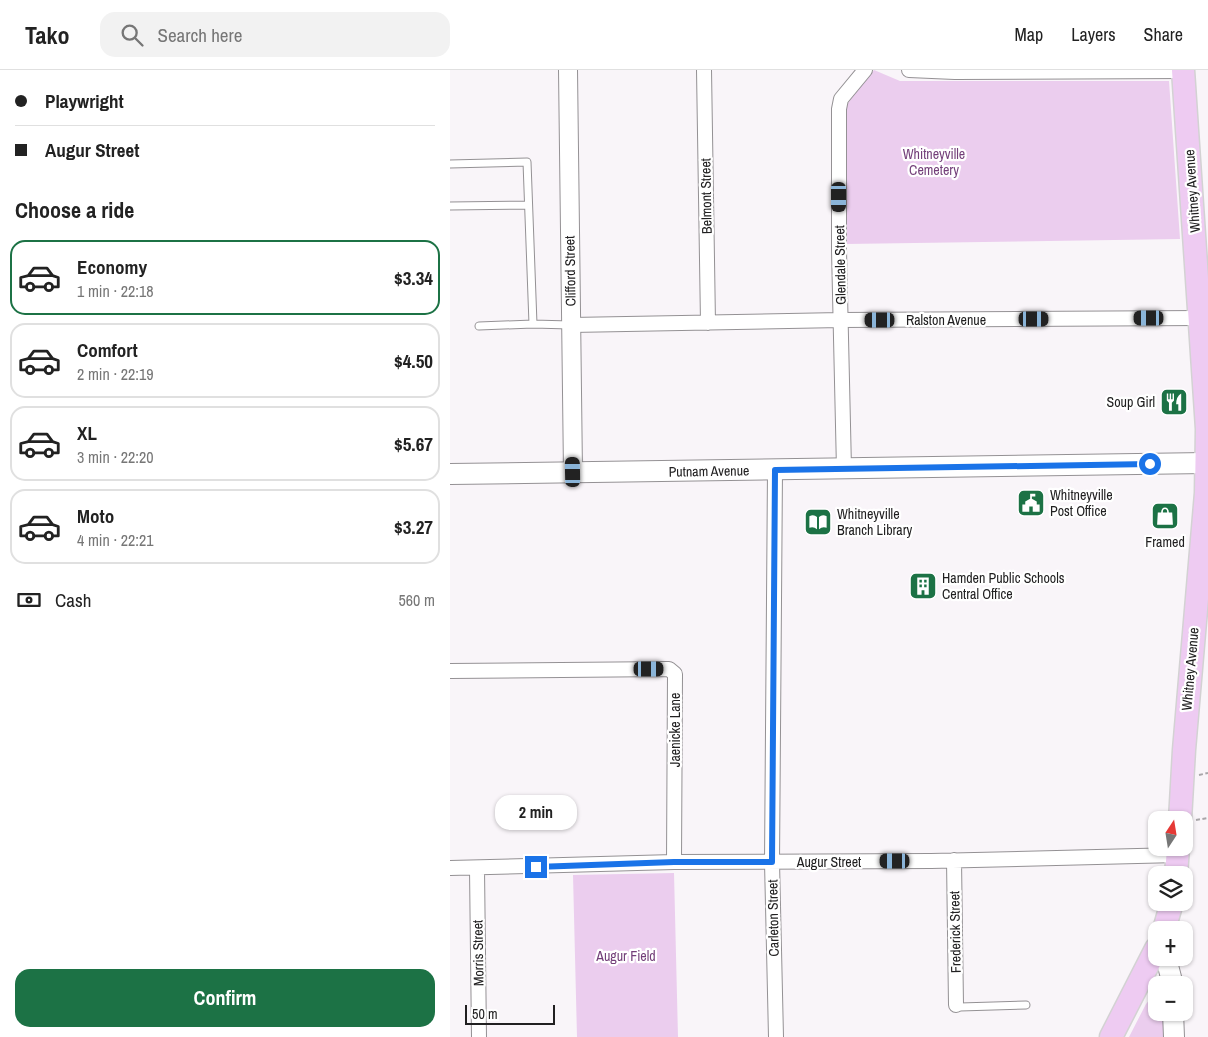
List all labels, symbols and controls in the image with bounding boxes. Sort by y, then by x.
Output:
search box [100,12,450,57]
text: Tako [25,19,70,51]
icon: search [118,21,146,49]
text: Search here [158,22,242,48]
text: Map [1015,22,1043,47]
text: Layers [1071,22,1116,47]
text: Share [1144,22,1183,47]
text: Playwright [45,88,124,114]
text: Augur Street [45,137,139,163]
park label: Whitneyville Cemetery [903,145,965,179]
street label: Whitney Avenue [1180,149,1204,233]
street label: Belmont Street [696,158,716,234]
car [831,182,846,212]
text: Choose a ride [15,195,134,225]
street label: Glendale Street [830,225,850,305]
street label: Clifford Street [560,236,580,306]
text: Economy [77,254,147,280]
icon: car [17,255,62,300]
text: $3.34 [394,265,433,291]
text: 1 min · 22:18 [77,280,154,302]
street label: Ralston Avenue [906,311,986,329]
car [1134,311,1164,326]
car [1019,312,1049,327]
car [865,313,895,328]
text: Comfort [77,337,138,363]
icon: car [17,338,62,383]
text: $4.50 [394,348,433,374]
text: 2 min · 22:19 [77,363,154,385]
restaurant icon: Soup Girl [1159,387,1189,417]
place label: Soup Girl [1107,393,1155,411]
text: XL [77,420,97,446]
icon: car [17,421,62,466]
text: $5.67 [394,431,433,457]
text: 3 min · 22:20 [77,446,154,468]
route start [1139,453,1161,475]
car [565,457,580,487]
street label: Putnam Avenue [668,461,750,481]
place label: Whitneyville Post Office [1050,486,1113,520]
public building icon: Whitneyville Post Office [1016,488,1046,518]
shop icon: Framed [1150,501,1180,531]
text: Moto [77,503,114,529]
icon: car [17,504,62,549]
place label: Whitneyville Branch Library [837,505,913,539]
library icon: Whitneyville Branch Library [803,507,833,537]
text: $3.27 [394,514,433,540]
text: 4 min · 22:21 [77,529,154,551]
place label: Framed [1145,533,1185,551]
place label: Hamden Public Schools Central Office [942,569,1065,603]
building icon: Hamden Public Schools Central Office [908,571,938,601]
icon: cash [15,586,43,614]
text: Cash [55,587,91,613]
text: 560 m [399,589,435,611]
street label: Whitney Avenue [1177,627,1203,711]
car [634,662,664,677]
street label: Jaenicke Lane [666,693,684,767]
callout: 2 min [495,794,577,830]
text: 2 min [519,801,553,823]
north arrow [1148,811,1192,856]
map controls [1148,811,1193,1021]
street label: Augur Street [796,853,861,871]
car [880,854,910,869]
route end [525,856,547,878]
button: layers [1148,866,1193,911]
street label: Carleton Street [763,879,783,957]
street label: Frederick Street [945,891,965,973]
street label: Morris Street [468,920,488,986]
button: + [1148,921,1193,966]
park label: Augur Field [595,947,656,965]
button: Confirm [15,969,435,1027]
button: − [1148,976,1193,1021]
scale bar [465,1002,555,1025]
text: 50 m [472,1005,498,1023]

